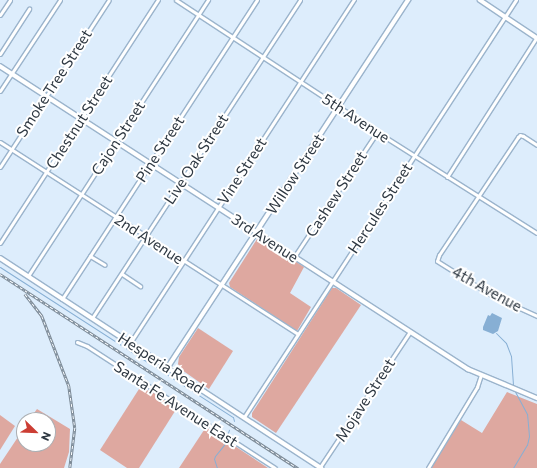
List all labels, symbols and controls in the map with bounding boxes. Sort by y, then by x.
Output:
street label: Smoke Tree Street [13,26,95,140]
street label: Chestnut Street [42,72,116,172]
street label: 5th Avenue [319,90,393,146]
street label: Cajon Street [87,98,149,178]
street label: Live Oak Street [160,110,232,208]
street label: Pine Street [132,113,188,185]
street label: Willow Street [262,130,328,218]
street label: Vine Street [214,134,270,208]
street label: Cashew Street [302,148,370,240]
street label: Hercules Street [344,159,416,257]
street label: 2nd Avenue [111,210,187,268]
street label: 3rd Avenue [228,210,302,266]
street label: 4th Avenue [449,263,525,315]
street label: Hesperia Road [115,329,207,397]
street label: Mojave Street [331,355,399,445]
street label: Santa Fe Avenue East [111,357,241,451]
north arrow [16,412,56,452]
text: N [39,430,54,443]

